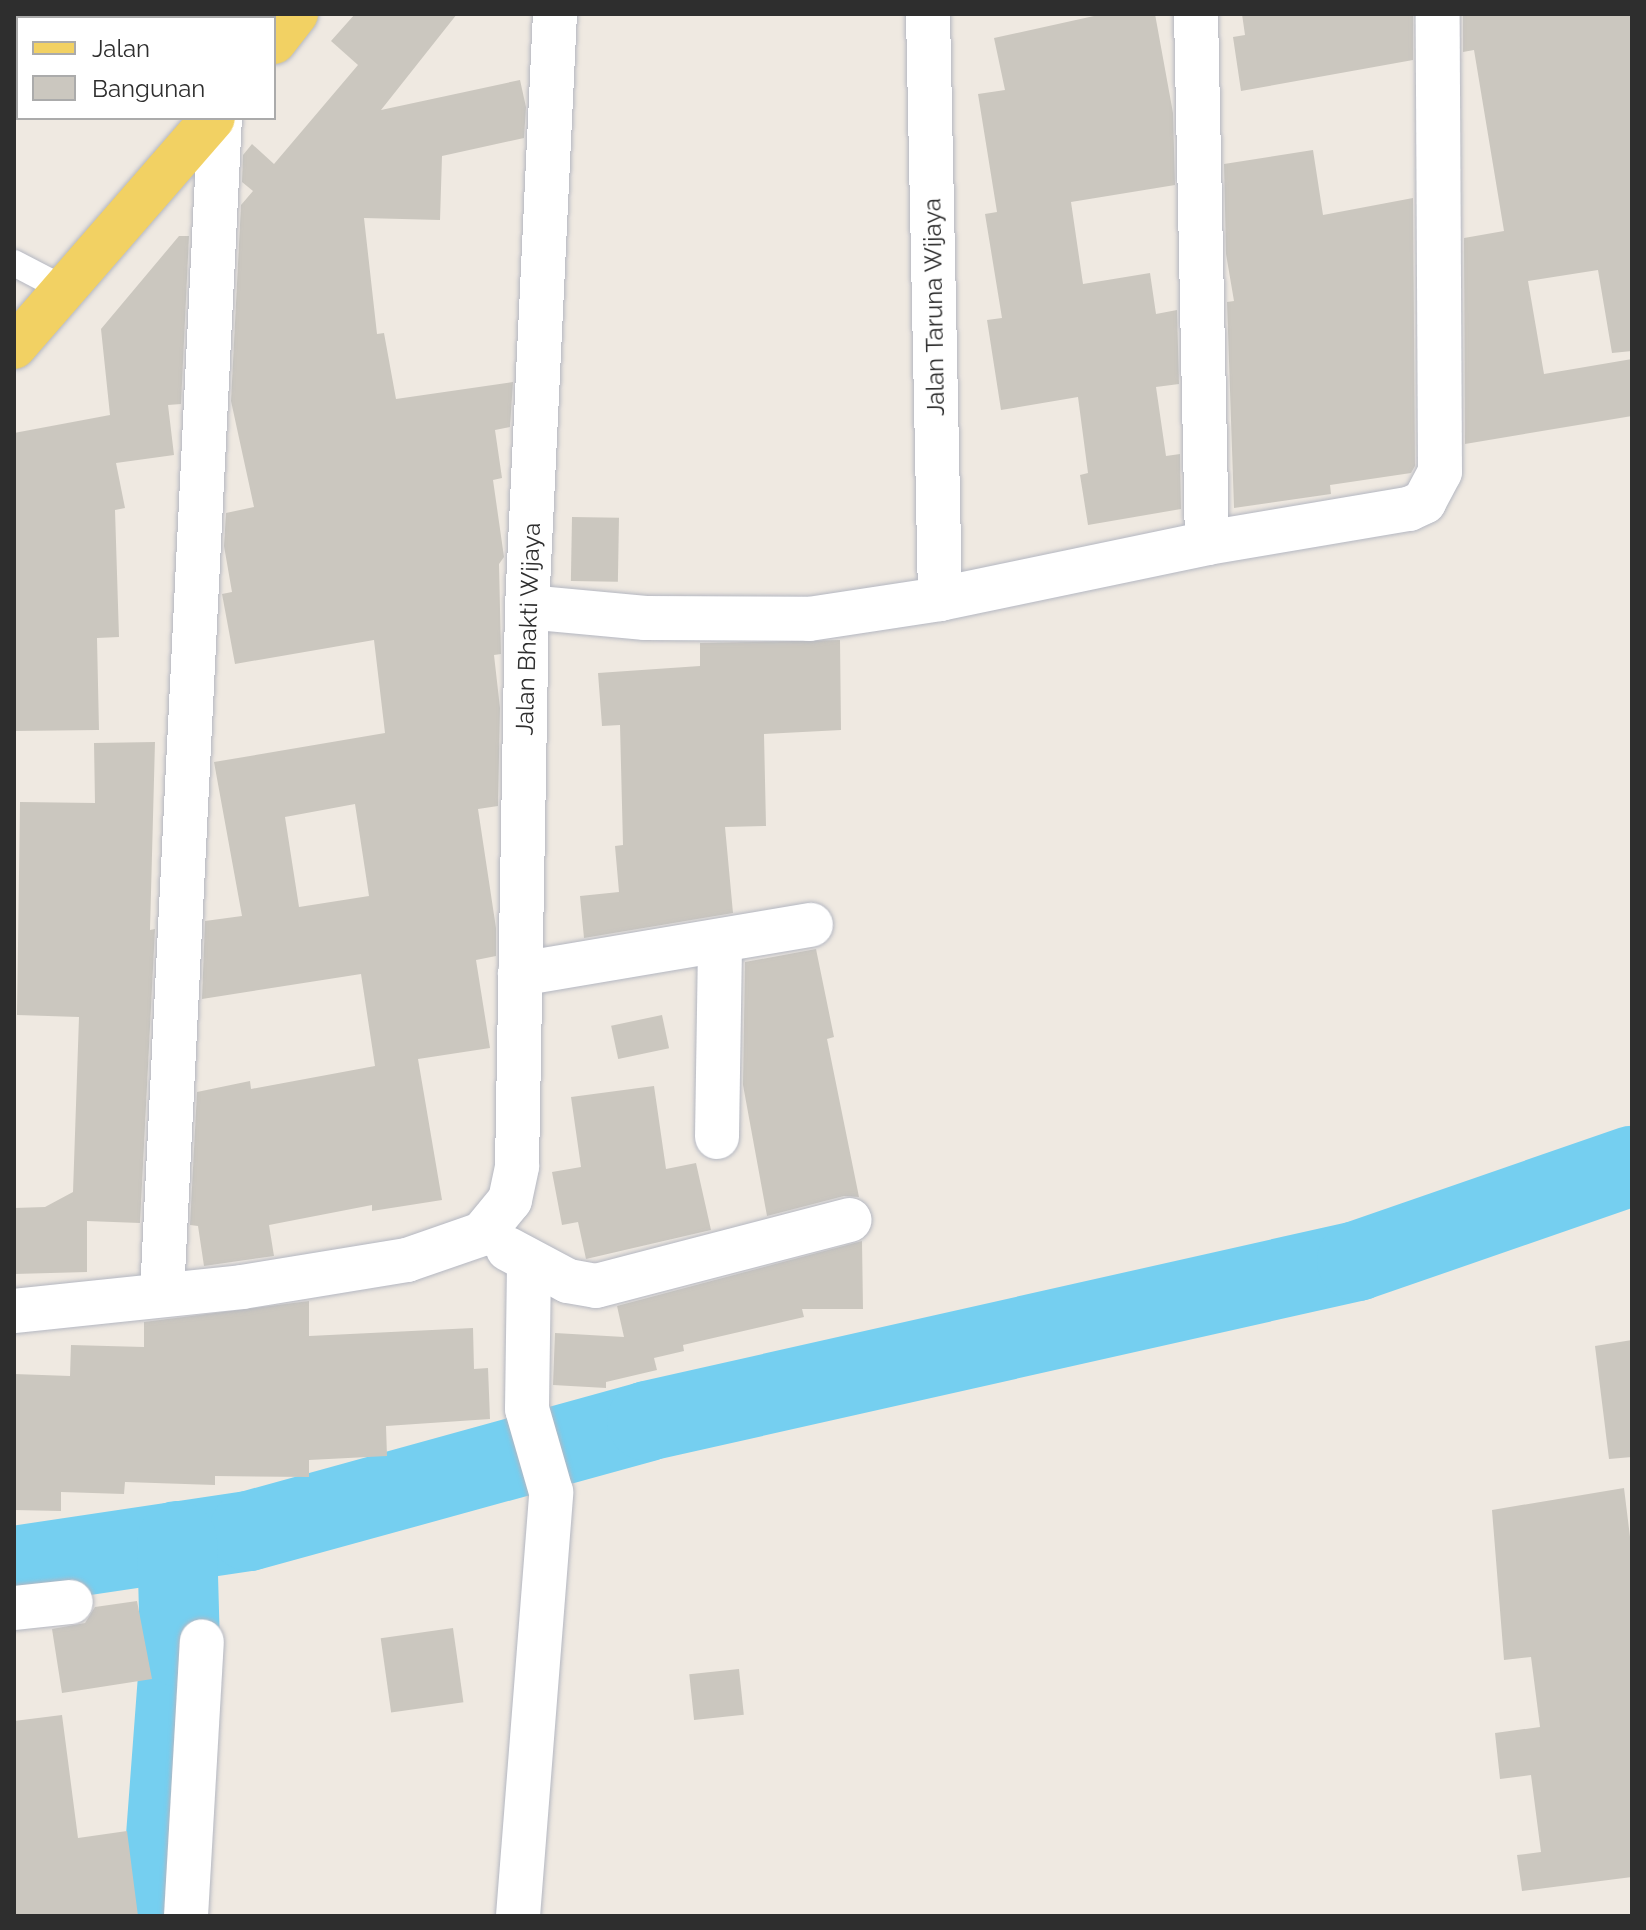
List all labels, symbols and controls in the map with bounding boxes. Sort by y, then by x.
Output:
legend [16,16,276,120]
text: Jalan [92,34,150,63]
text: Bangunan [92,74,205,103]
street label: Jalan Taruna Wijaya [918,197,950,417]
street label: Jalan Bhakti Wijaya [510,522,546,736]

